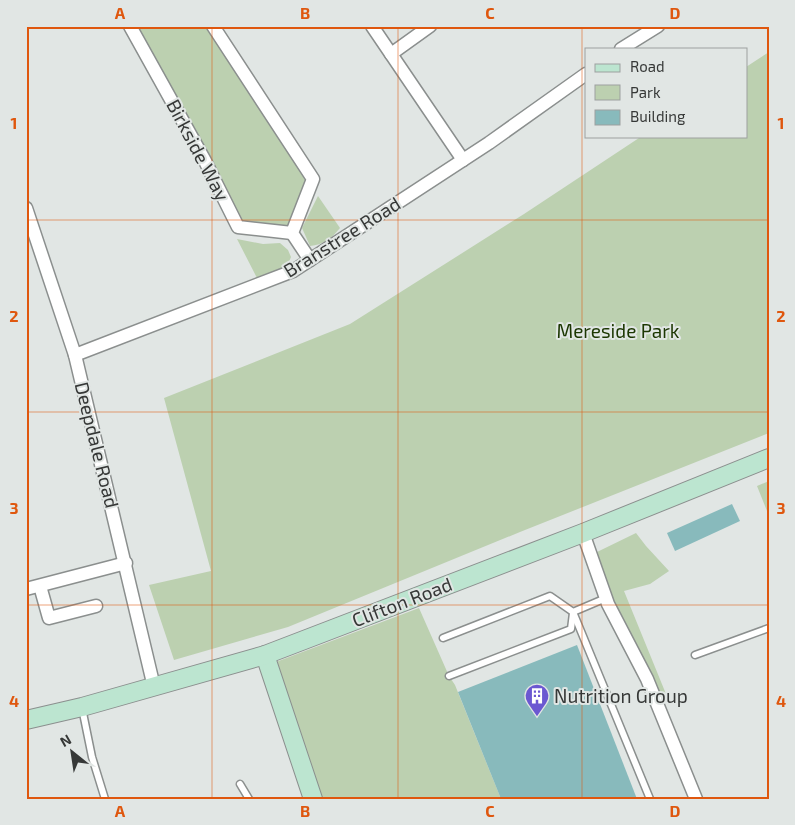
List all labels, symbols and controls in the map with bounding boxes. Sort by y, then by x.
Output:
text: A [115,3,126,22]
text: B [300,3,310,22]
text: C [485,3,495,22]
text: D [670,3,681,22]
legend [585,48,748,138]
text: Road [630,57,665,75]
text: Park [630,83,661,101]
street label: Birkside Way [162,95,235,204]
text: Building [630,107,686,125]
text: 1 [11,113,17,132]
text: 1 [778,113,784,132]
street label: Branstree Road [279,191,404,282]
text: 2 [9,306,19,325]
text: 2 [776,306,786,325]
park label: Mereside Park [557,319,680,342]
street label: Deepdale Road [71,379,124,510]
text: 3 [9,498,19,517]
text: 3 [776,498,786,517]
street label: Clifton Road [348,572,455,631]
building icon: Nutrition Group [524,683,550,717]
place label: Nutrition Group [554,684,688,707]
text: 4 [9,691,19,710]
text: 4 [776,691,786,710]
north arrow [48,728,98,778]
text: N [57,730,74,750]
text: A [115,801,126,820]
text: B [300,801,310,820]
text: C [485,801,495,820]
text: D [670,801,681,820]

